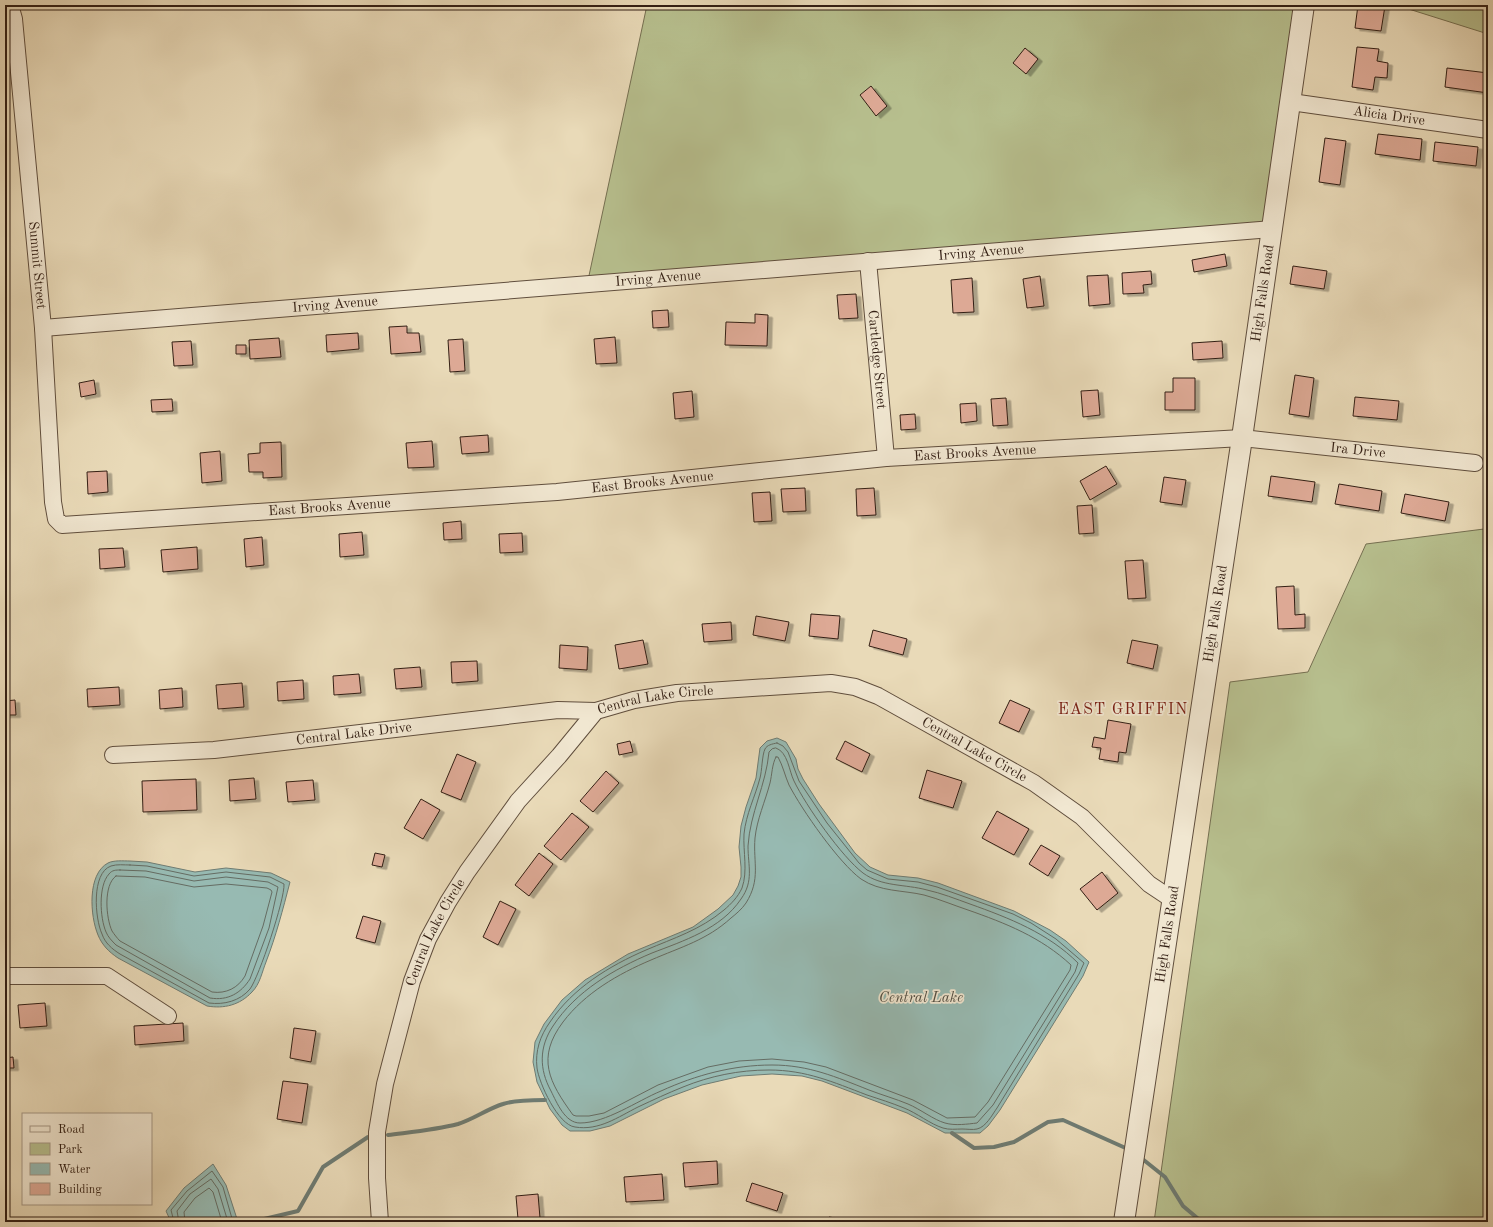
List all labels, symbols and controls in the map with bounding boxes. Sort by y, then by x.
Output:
street label: Alicia Drive [1352,104,1426,128]
street label: Summit Street [26,221,48,310]
street label: Irving Avenue [938,242,1024,263]
street label: High Falls Road [1249,244,1277,343]
street label: Irving Avenue [615,268,701,289]
street label: Irving Avenue [292,294,379,315]
street label: Cartledge Street [866,309,889,410]
street label: Ira Drive [1329,441,1386,460]
street label: East Brooks Avenue [913,443,1037,463]
street label: East Brooks Avenue [591,469,714,495]
street label: East Brooks Avenue [268,496,391,518]
street label: High Falls Road [1201,564,1230,663]
street label: Central Lake Circle [596,684,714,717]
district label: EAST GRIFFIN [1058,702,1188,718]
street label: Central Lake Circle [919,715,1029,785]
street label: Central Lake Drive [295,720,413,747]
street label: Central Lake Circle [404,877,468,988]
street label: High Falls Road [1153,885,1182,984]
water label: Central Lake [879,991,963,1006]
legend [22,1113,152,1205]
text: Road [58,1124,85,1136]
text: Park [58,1144,83,1156]
text: Water [58,1164,91,1176]
text: Building [58,1184,102,1196]

